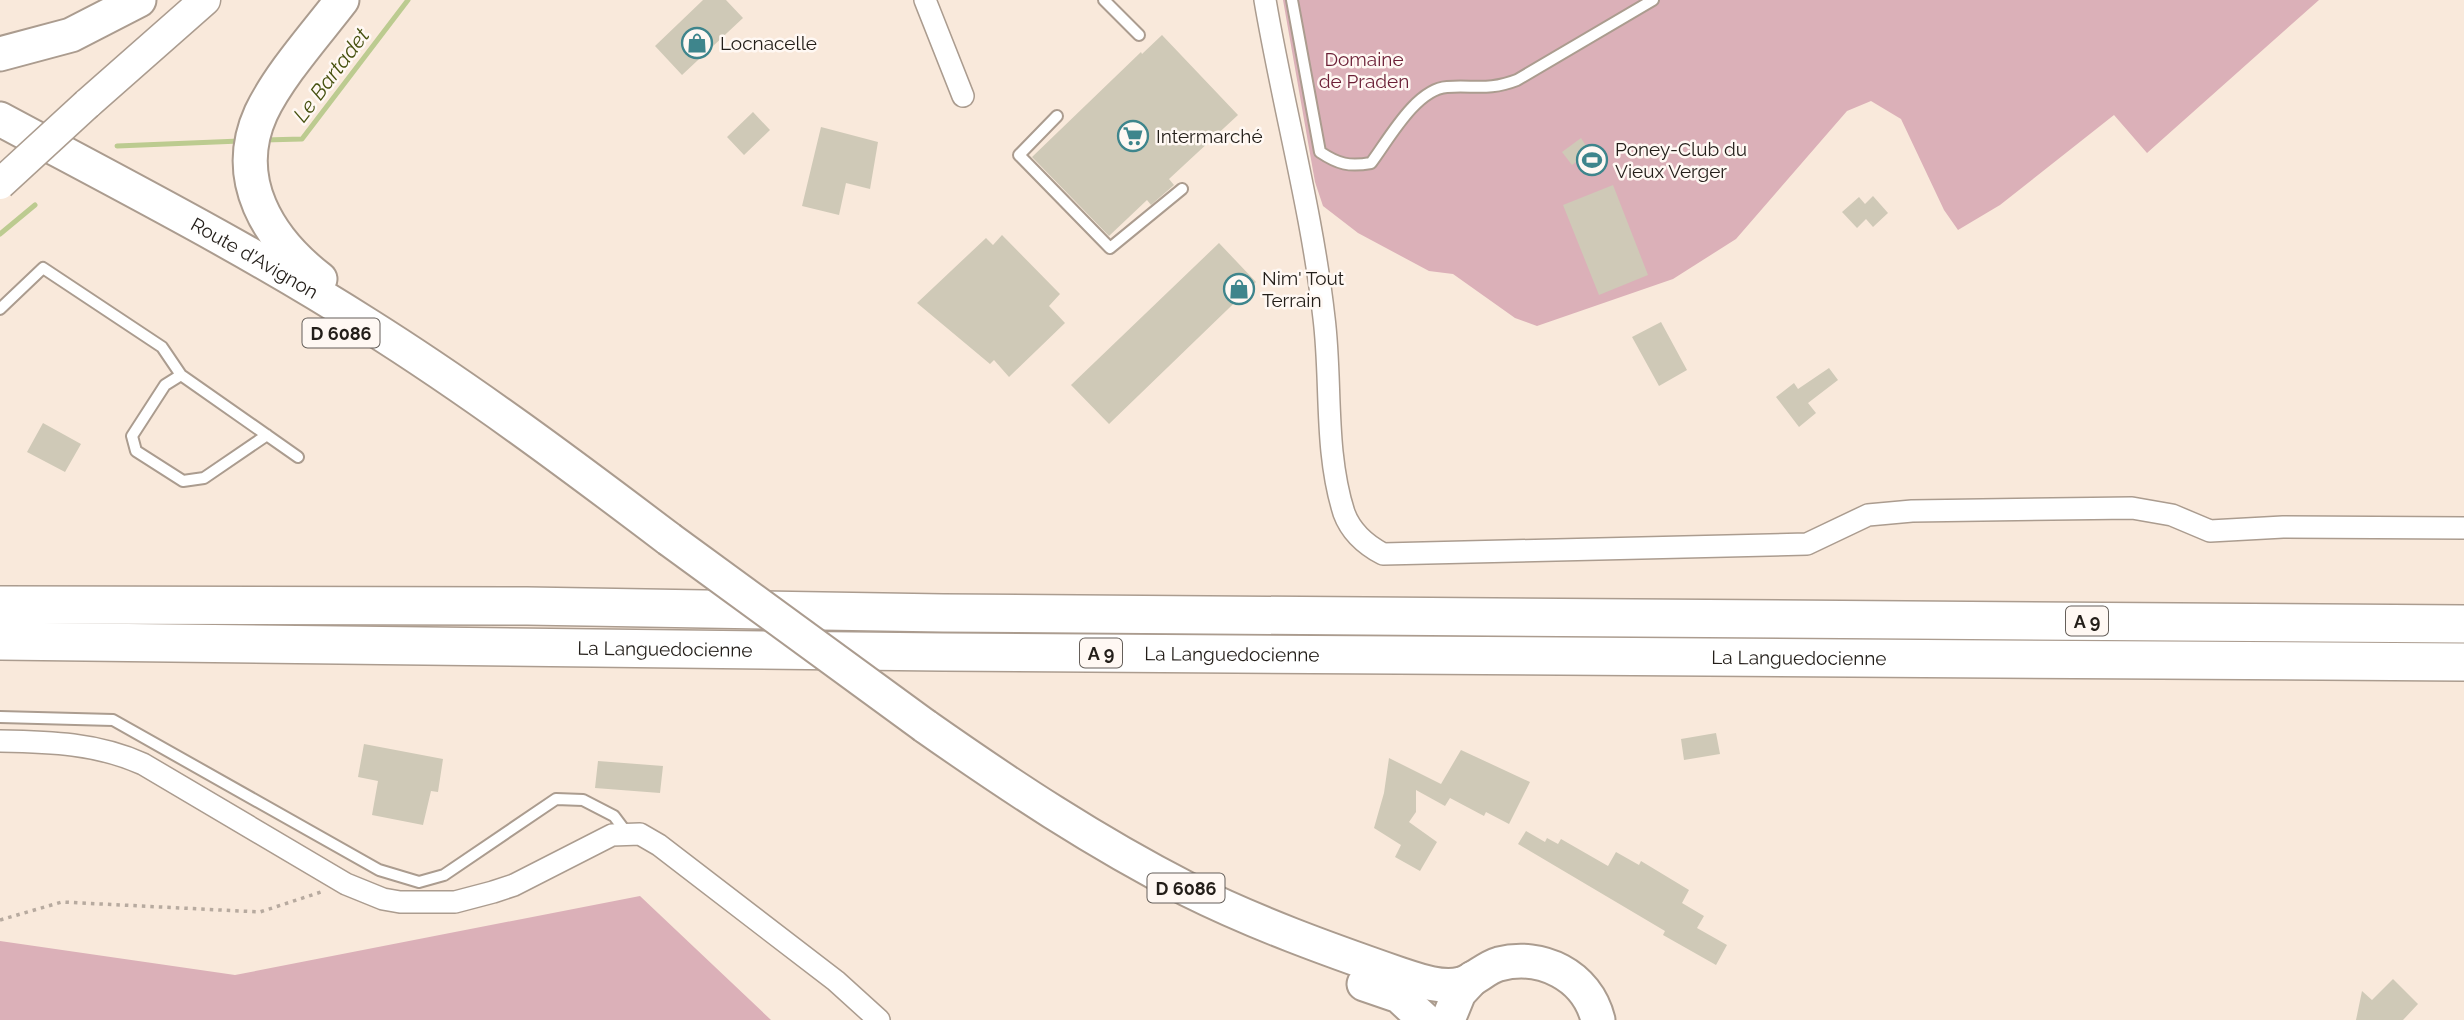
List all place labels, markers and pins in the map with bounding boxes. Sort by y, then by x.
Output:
shop icon: Locnacelle [680,26,714,60]
place label: Locnacelle [720,32,817,54]
supermarket icon: Intermarché [1116,119,1150,153]
place label: Intermarché [1156,125,1263,147]
place label: Poney-Club du Vieux Verger [1615,138,1747,182]
sports icon: Poney-Club du Vieux Verger [1575,143,1609,177]
place label: Nim' Tout Terrain [1262,267,1345,311]
shop icon: Nim' Tout Terrain [1222,272,1256,306]

